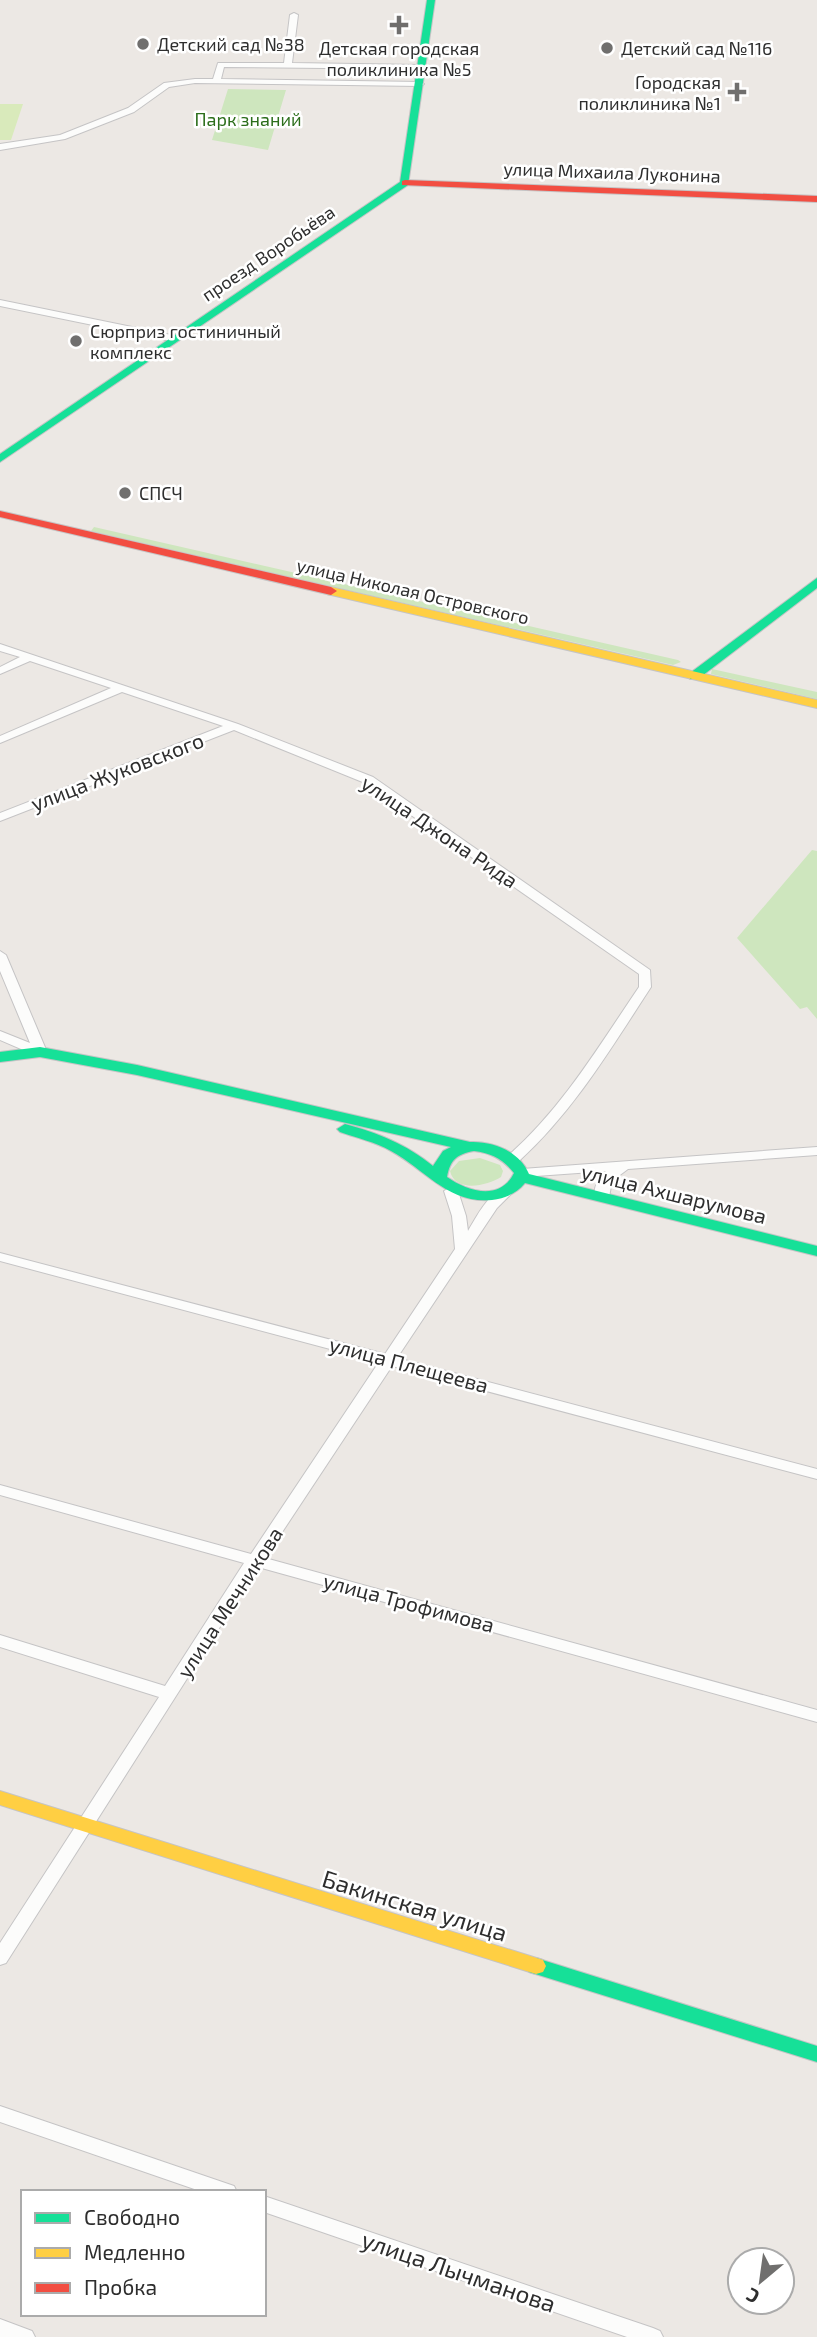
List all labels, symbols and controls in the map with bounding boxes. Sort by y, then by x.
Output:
marker: Детская городская поликлиника №5 [389,15,409,35]
place label: Детский сад №38 [157,33,305,55]
marker: Детский сад №38 [135,36,151,52]
place label: Детская городская поликлиника №5 [319,37,479,80]
place label: Детский сад №116 [621,37,772,59]
marker: Детский сад №116 [599,40,615,56]
place label: Городская поликлиника №1 [578,71,721,114]
marker: Городская поликлиника №1 [727,82,747,102]
park label: Парк знаний [194,108,302,130]
street label: улица Михаила Луконина [503,157,721,187]
street label: проезд Воробьёва [197,200,339,306]
place label: Сюрприз гостиничный комплекс [90,320,281,363]
marker: Сюрприз гостиничный комплекс [68,333,84,349]
place label: СПСЧ [139,482,183,504]
marker: СПСЧ [117,485,133,501]
street label: улица Николая Островского [295,554,531,628]
street label: улица Жуковского [27,727,207,816]
street label: улица Джона Рида [356,769,523,893]
street label: улица Ахшарумова [578,1158,769,1229]
street label: улица Плещеева [326,1331,491,1398]
street label: улица Мечникова [171,1522,288,1683]
street label: улица Трофимова [320,1567,497,1638]
street label: Бакинская улица [319,1863,511,1948]
legend [21,2190,266,2316]
text: Свободно [84,2204,180,2229]
street label: улица Лычманова [358,2224,560,2319]
text: Медленно [84,2239,186,2264]
north arrow [726,2246,796,2316]
text: Пробка [84,2274,157,2299]
text: С [742,2284,763,2309]

